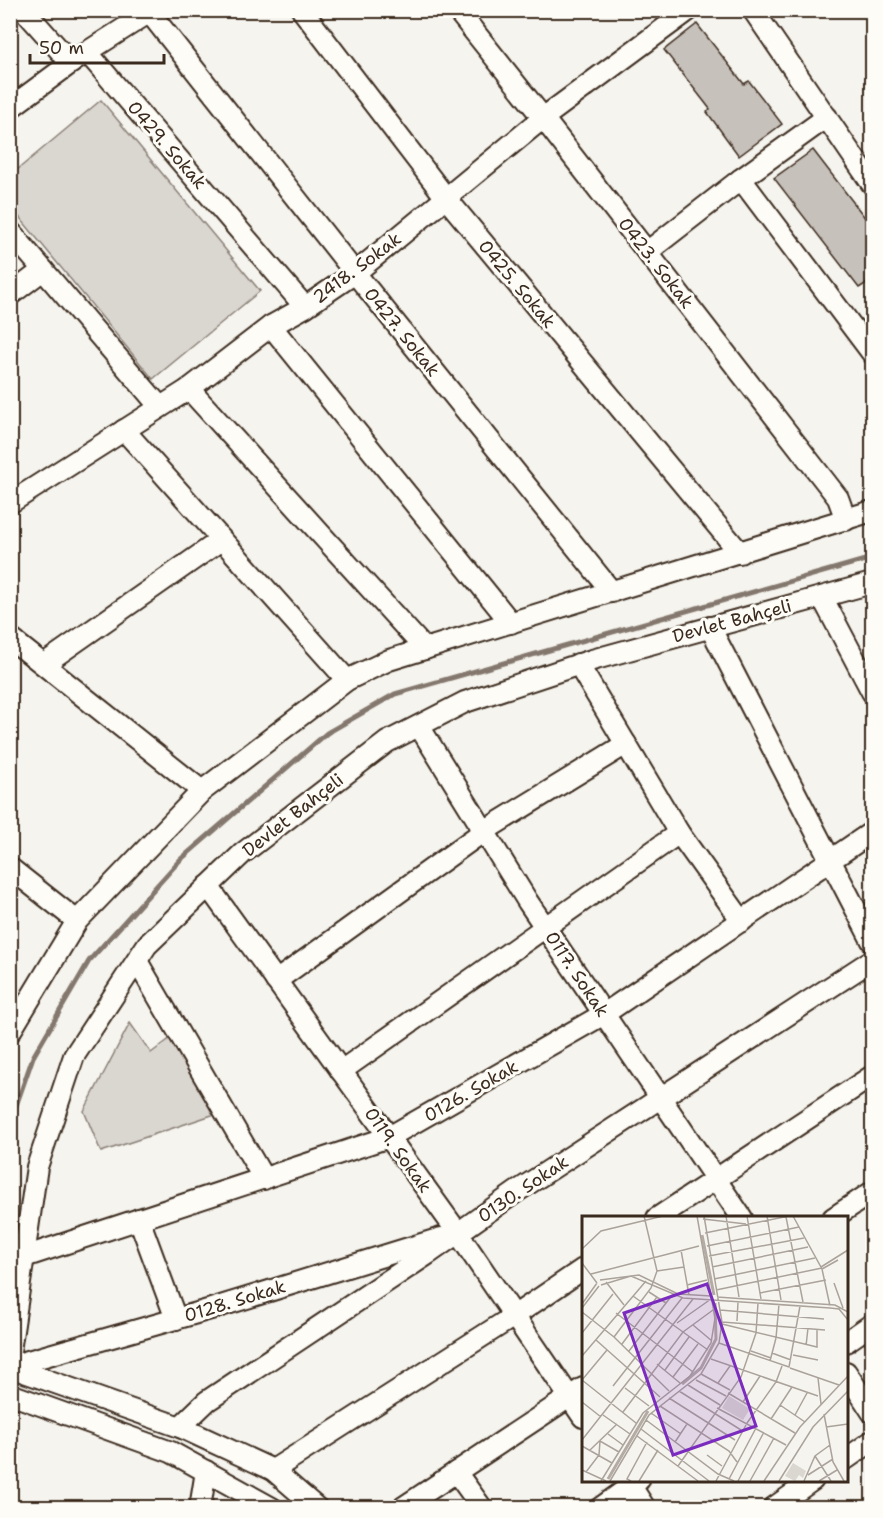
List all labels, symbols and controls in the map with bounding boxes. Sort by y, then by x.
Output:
scale bar [30,27,164,65]
text: 50 m [39,36,84,60]
street label: 0429. Sokak [122,96,212,194]
street label: 0423. Sokak [613,213,699,313]
street label: 2418. Sokak [308,227,406,309]
street label: 0425. Sokak [473,235,561,333]
street label: 0427. Sokak [359,283,445,381]
street label: Devlet Bahçeli [670,594,794,648]
street label: Devlet Bahçeli [237,768,349,862]
street label: 0117. Sokak [539,926,615,1022]
street label: 0126. Sokak [420,1054,522,1128]
street label: 0119. Sokak [359,1102,437,1198]
street label: 0130. Sokak [473,1150,573,1228]
inset map [582,1216,847,1482]
street label: 0128. Sokak [181,1274,289,1328]

